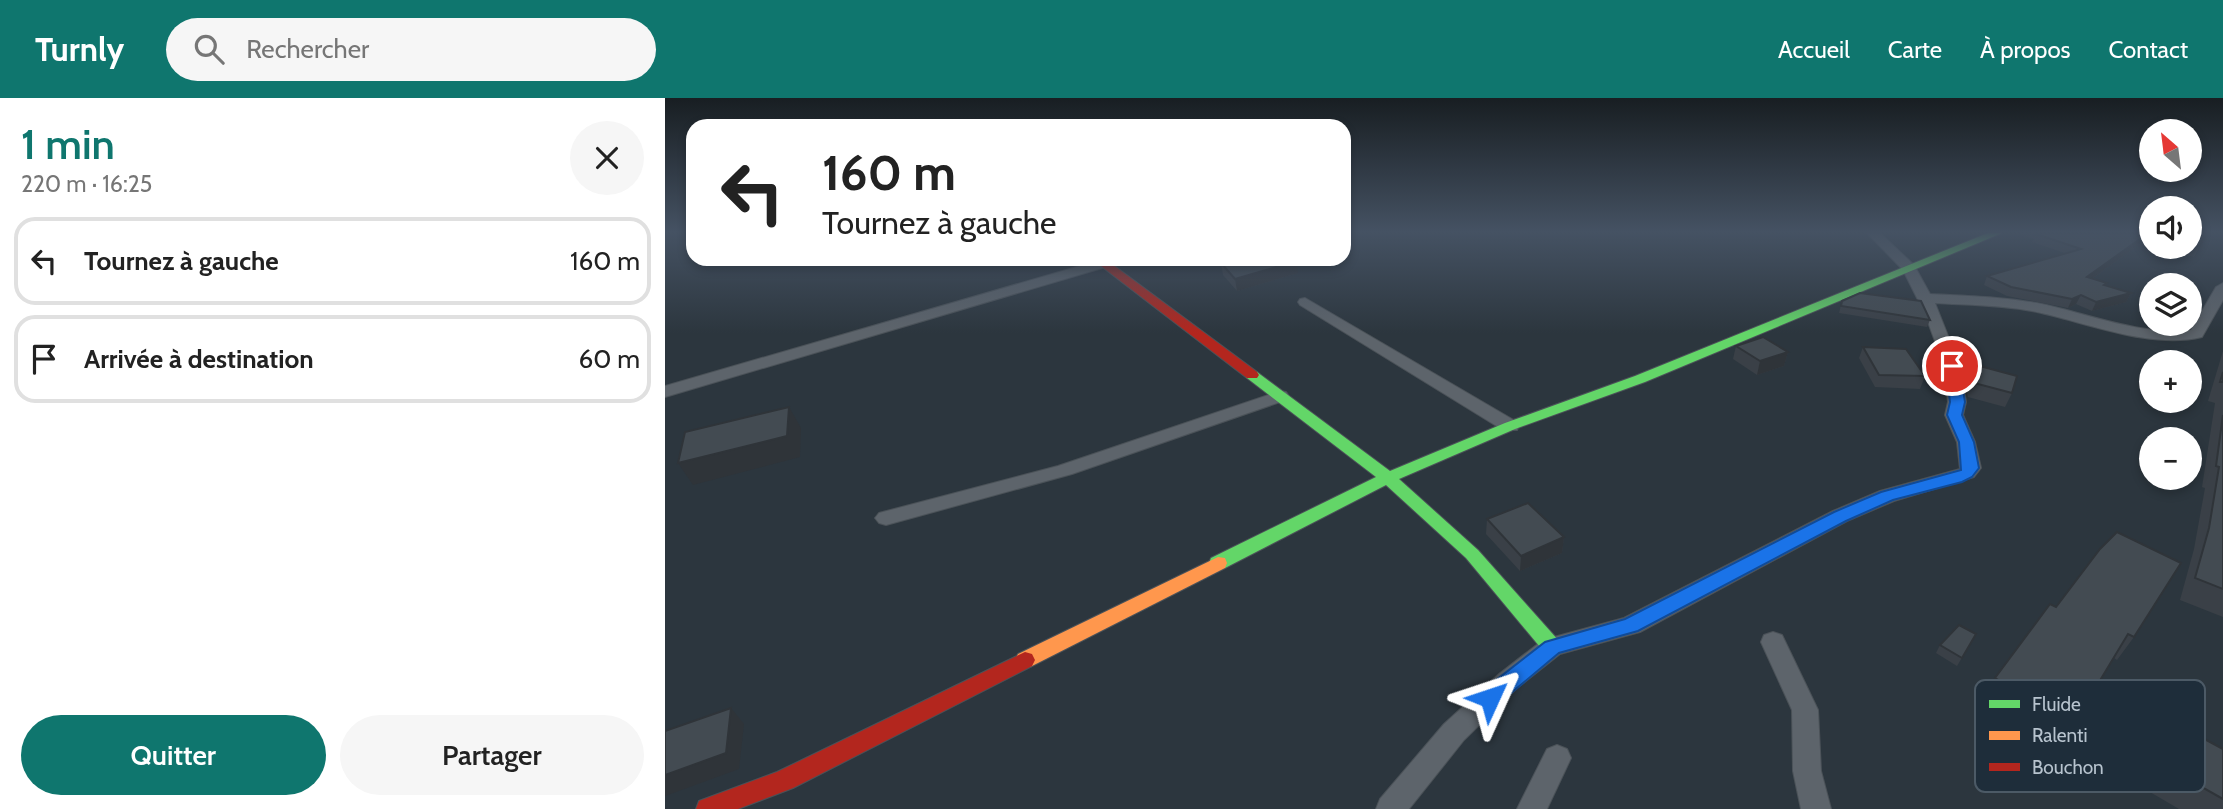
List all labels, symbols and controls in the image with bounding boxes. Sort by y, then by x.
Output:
search box [166,18,656,81]
text: Turnly [35,29,124,69]
icon: search [190,30,228,68]
text: Rechercher [246,33,369,65]
text: Accueil [1778,35,1850,64]
text: Carte [1888,35,1942,64]
text: À propos [1980,35,2071,64]
text: Contact [2109,35,2188,64]
text: 1 min [21,118,115,170]
north arrow [2139,119,2201,182]
map controls [2139,119,2202,490]
button: close [570,121,644,195]
text: 160 m [822,143,956,202]
icon: left [707,147,798,238]
text: 220 m · 16:25 [21,170,152,198]
button: sound [2139,196,2202,259]
text: Tournez à gauche [822,203,1056,242]
icon: left [25,242,63,280]
text: Tournez à gauche [84,245,279,277]
text: 160 m [570,245,640,277]
button: layers [2139,273,2202,336]
pin [1922,336,1982,396]
icon: arrive [25,340,63,378]
text: Arrivée à destination [84,343,314,375]
text: 60 m [578,343,640,375]
icon: arrive [1933,347,1971,385]
button: + [2139,350,2202,413]
button: − [2139,427,2202,490]
position arrow [1453,661,1527,735]
legend [1975,680,2205,792]
text: Fluide [2032,693,2081,716]
button: Quitter [21,715,326,795]
button: Partager [340,715,644,795]
text: Ralenti [2032,724,2088,747]
text: Bouchon [2032,756,2104,779]

